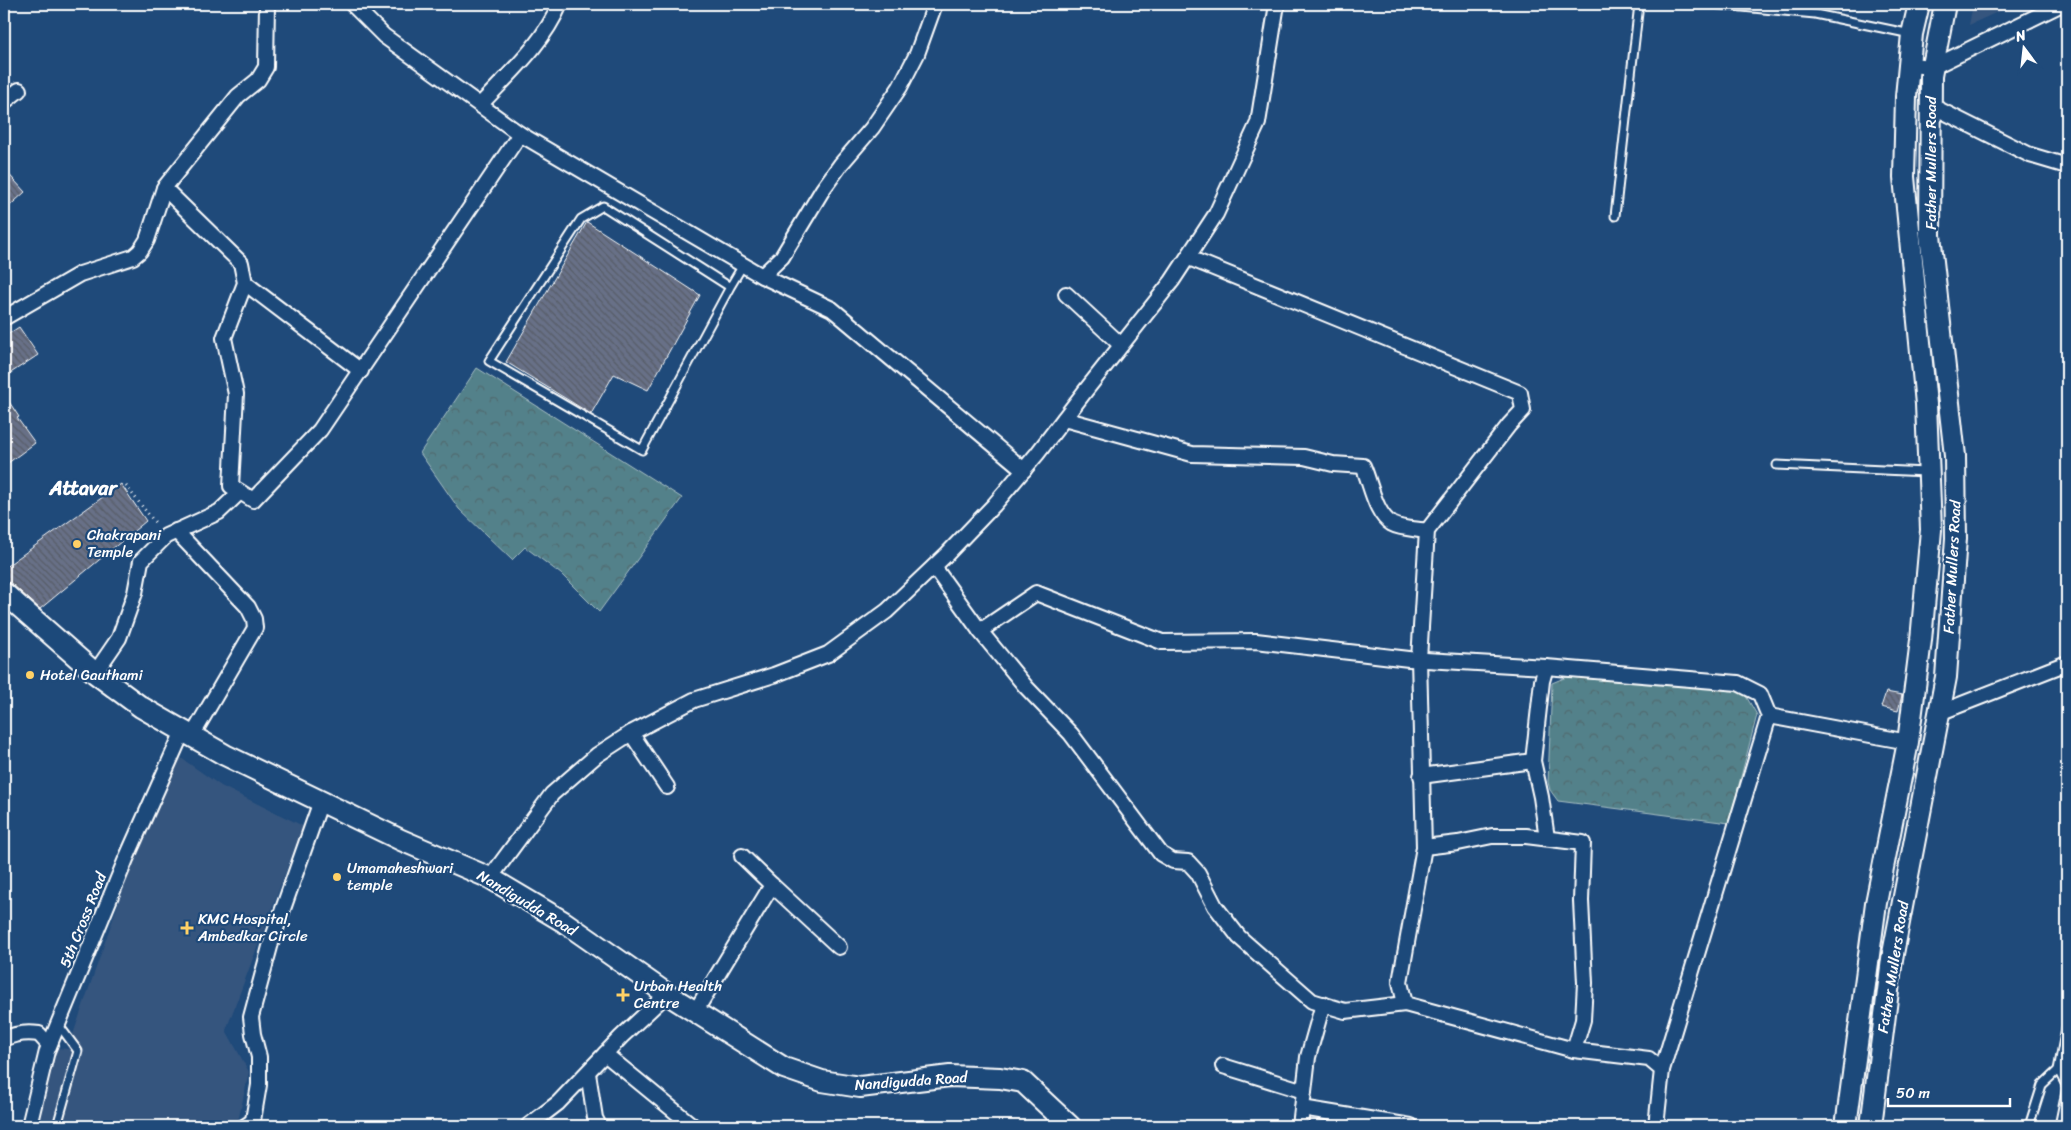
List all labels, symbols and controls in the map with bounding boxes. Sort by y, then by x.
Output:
north arrow [1998,22,2048,72]
text: N [2012,23,2029,50]
street label: Father Mullers Road [1918,95,1944,230]
district label: Attavar [48,471,118,506]
street label: Father Mullers Road [1936,499,1969,634]
place label: Chakrapani Temple [87,522,162,565]
marker: Chakrapani Temple [71,538,83,550]
place label: Hotel Gauthami [40,662,144,688]
marker: Hotel Gauthami [24,669,36,681]
place label: Umamaheshwari temple [347,855,454,898]
street label: Nandigudda Road [472,863,583,944]
street label: 5th Cross Road [52,868,114,971]
marker: Umamaheshwari temple [331,871,343,883]
street label: Father Mullers Road [1870,898,1916,1035]
place label: KMC Hospital, Ambedkar Circle [197,906,308,949]
marker: KMC Hospital, Ambedkar Circle [180,921,194,935]
place label: Urban Health Centre [634,973,722,1016]
marker: Urban Health Centre [616,988,630,1002]
street label: Nandigudda Road [854,1064,969,1098]
scale bar [1888,1075,2011,1107]
text: 50 m [1896,1080,1931,1106]

